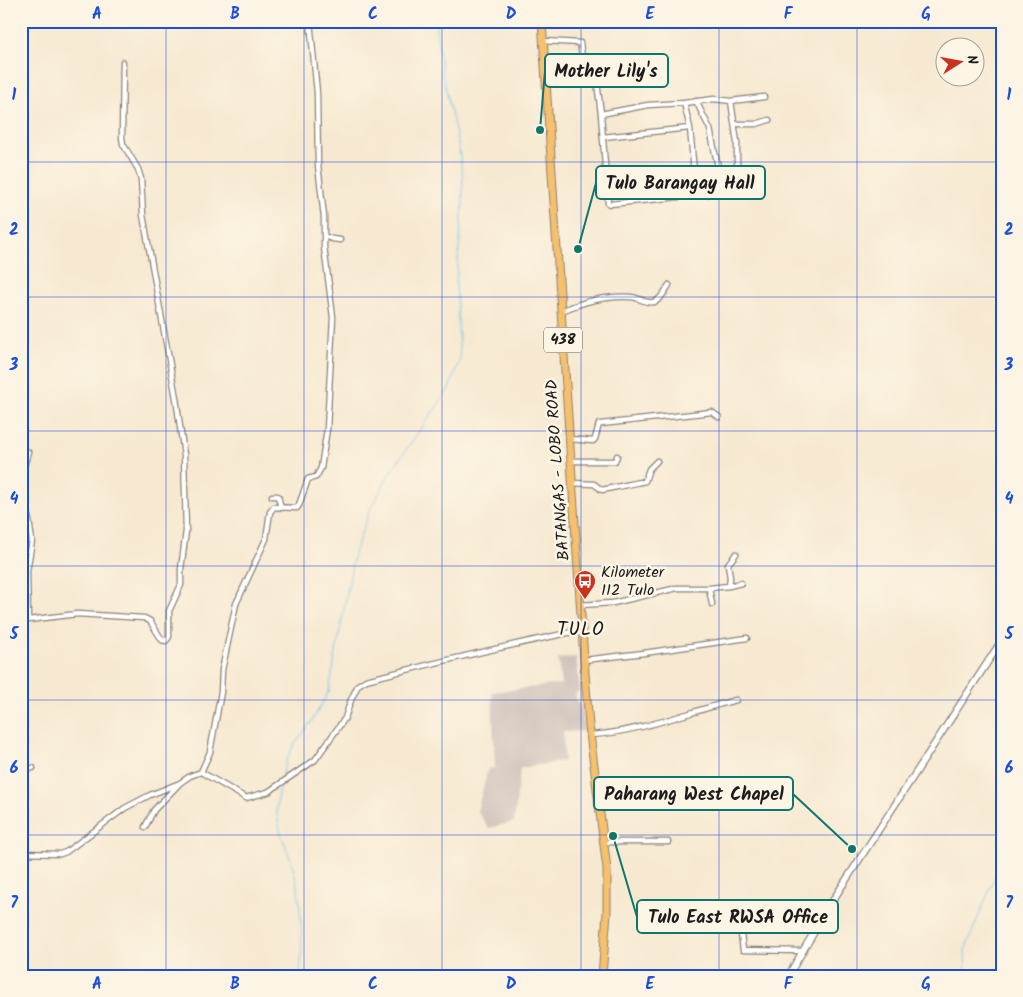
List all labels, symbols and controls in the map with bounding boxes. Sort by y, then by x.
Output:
text: A [92,2,102,27]
text: B [230,2,240,27]
text: C [368,2,378,27]
text: D [506,2,517,27]
text: E [646,2,656,27]
text: F [784,2,794,27]
text: G [921,2,931,27]
north arrow [936,38,986,88]
text: N [960,53,983,66]
callout: Mother Lily's [545,54,668,87]
text: Mother Lily's [554,58,658,87]
text: 1 [12,83,17,108]
text: 1 [1007,83,1012,108]
callout: Tulo Barangay Hall [596,166,765,199]
text: Tulo Barangay Hall [605,170,755,199]
text: 2 [9,218,19,243]
text: 2 [1004,218,1014,243]
road number: 438 [544,328,582,352]
text: 3 [9,353,19,378]
text: 3 [1004,353,1014,378]
street label: BATANGAS - LOBO ROAD [539,379,577,561]
text: 4 [10,487,19,512]
text: 4 [1005,487,1014,512]
place label: Kilometer 112 Tulo [601,560,666,603]
bus stop icon: Kilometer 112 Tulo [573,569,597,600]
district label: TULO [557,615,605,645]
text: 5 [9,622,20,647]
text: 5 [1004,622,1015,647]
text: 6 [10,756,19,781]
text: 6 [1005,756,1014,781]
callout: Paharang West Chapel [594,777,793,810]
text: Paharang West Chapel [604,781,784,810]
text: 7 [10,891,18,916]
text: 7 [1005,891,1013,916]
callout: Tulo East RWSA Office [637,900,838,933]
text: Tulo East RWSA Office [648,904,828,933]
text: A [92,972,102,997]
text: B [230,972,240,997]
text: C [368,972,378,997]
text: D [506,972,517,997]
text: E [646,972,656,997]
text: F [784,972,794,997]
text: G [921,972,931,997]

